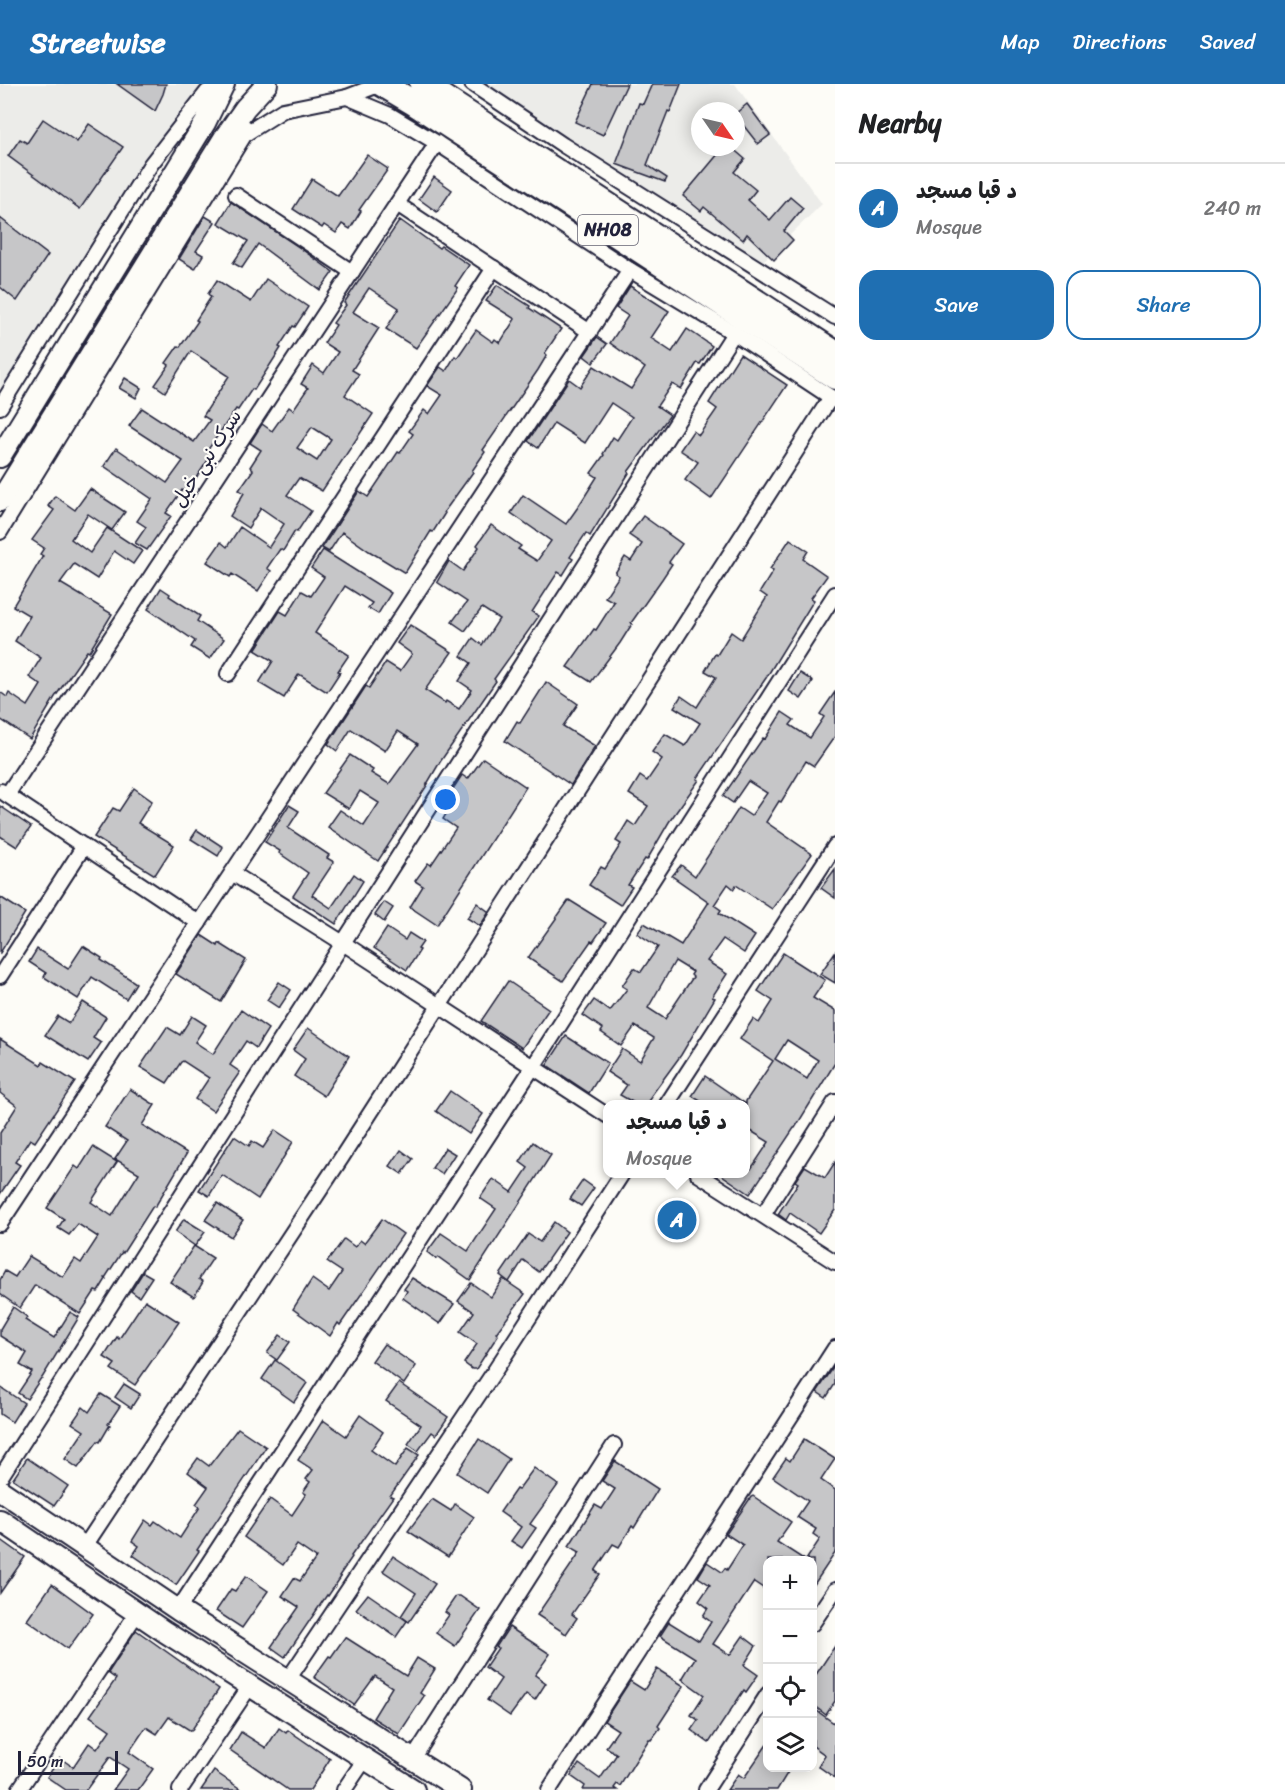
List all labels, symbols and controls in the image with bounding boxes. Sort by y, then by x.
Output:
text: Streetwise [30,18,166,67]
text: Map [1001,23,1039,61]
text: Directions [1072,23,1167,61]
text: Saved [1200,23,1255,61]
text: Nearby [859,100,941,146]
north arrow [691,102,745,156]
text: د قبا مسجد [916,171,1017,210]
text: A [872,191,885,226]
text: 240 m [1204,191,1261,226]
text: Mosque [916,210,982,245]
road number: NH08 [578,215,638,245]
button: Save [859,270,1054,340]
button: Share [1066,270,1261,340]
street label: سرک نبی خیل [161,402,251,515]
your location [431,785,460,814]
popup [603,1100,750,1178]
text: د قبا مسجد [626,1102,727,1141]
text: Mosque [626,1141,692,1176]
pin: A [658,1198,696,1242]
map controls [763,1556,817,1772]
button: + [763,1556,817,1610]
button: − [763,1610,817,1664]
button: locate [763,1664,817,1718]
button: layers [763,1718,817,1772]
text: 50 m [27,1747,63,1776]
scale bar [18,1748,118,1776]

